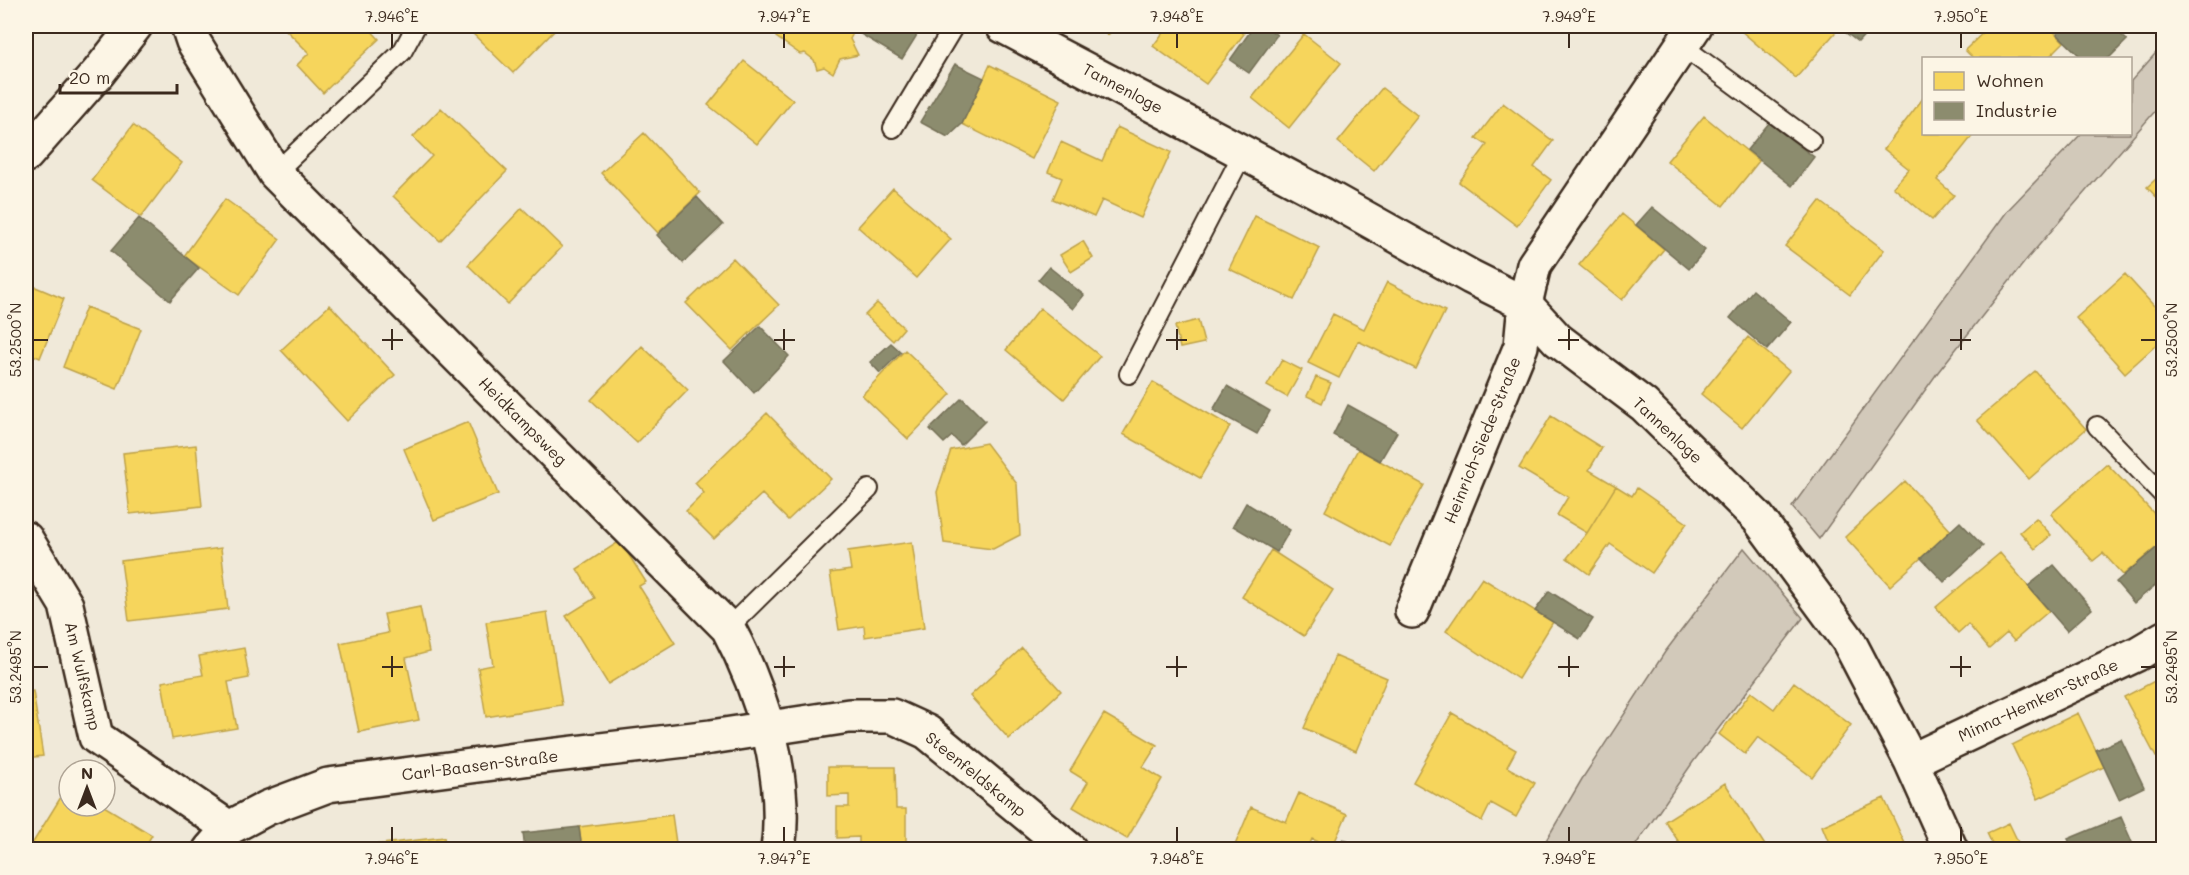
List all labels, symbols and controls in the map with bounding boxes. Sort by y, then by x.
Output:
text: 7.946°E [365,6,419,26]
text: 7.947°E [757,6,811,26]
text: 7.948°E [1150,6,1204,26]
text: 7.949°E [1542,6,1596,26]
text: 7.950°E [1934,6,1988,26]
scale bar [60,57,177,95]
legend [1922,57,2132,135]
street label: Tannenloge [1079,58,1167,118]
text: 20 m [69,65,110,89]
text: Wohnen [1976,68,2044,92]
text: Industrie [1976,98,2057,122]
text: 53.2500°N [5,303,25,377]
text: 53.2500°N [2161,303,2181,377]
street label: Heinrich-Siede-Straße [1438,353,1525,526]
street label: Heidkampsweg [475,372,572,469]
street label: Tannenloge [1629,392,1708,467]
street label: Am Wulfskamp [61,620,106,732]
text: 53.2495°N [5,630,25,704]
text: 53.2495°N [2161,630,2181,704]
street label: Minna-Hemken-Straße [1954,653,2121,746]
street label: Steenfeldskamp [922,726,1031,821]
street label: Carl-Baasen-Straße [401,744,559,785]
north arrow [57,758,117,818]
text: N [81,762,93,783]
text: 7.946°E [365,848,419,868]
text: 7.947°E [757,848,811,868]
text: 7.948°E [1150,848,1204,868]
text: 7.949°E [1542,848,1596,868]
text: 7.950°E [1934,848,1988,868]

